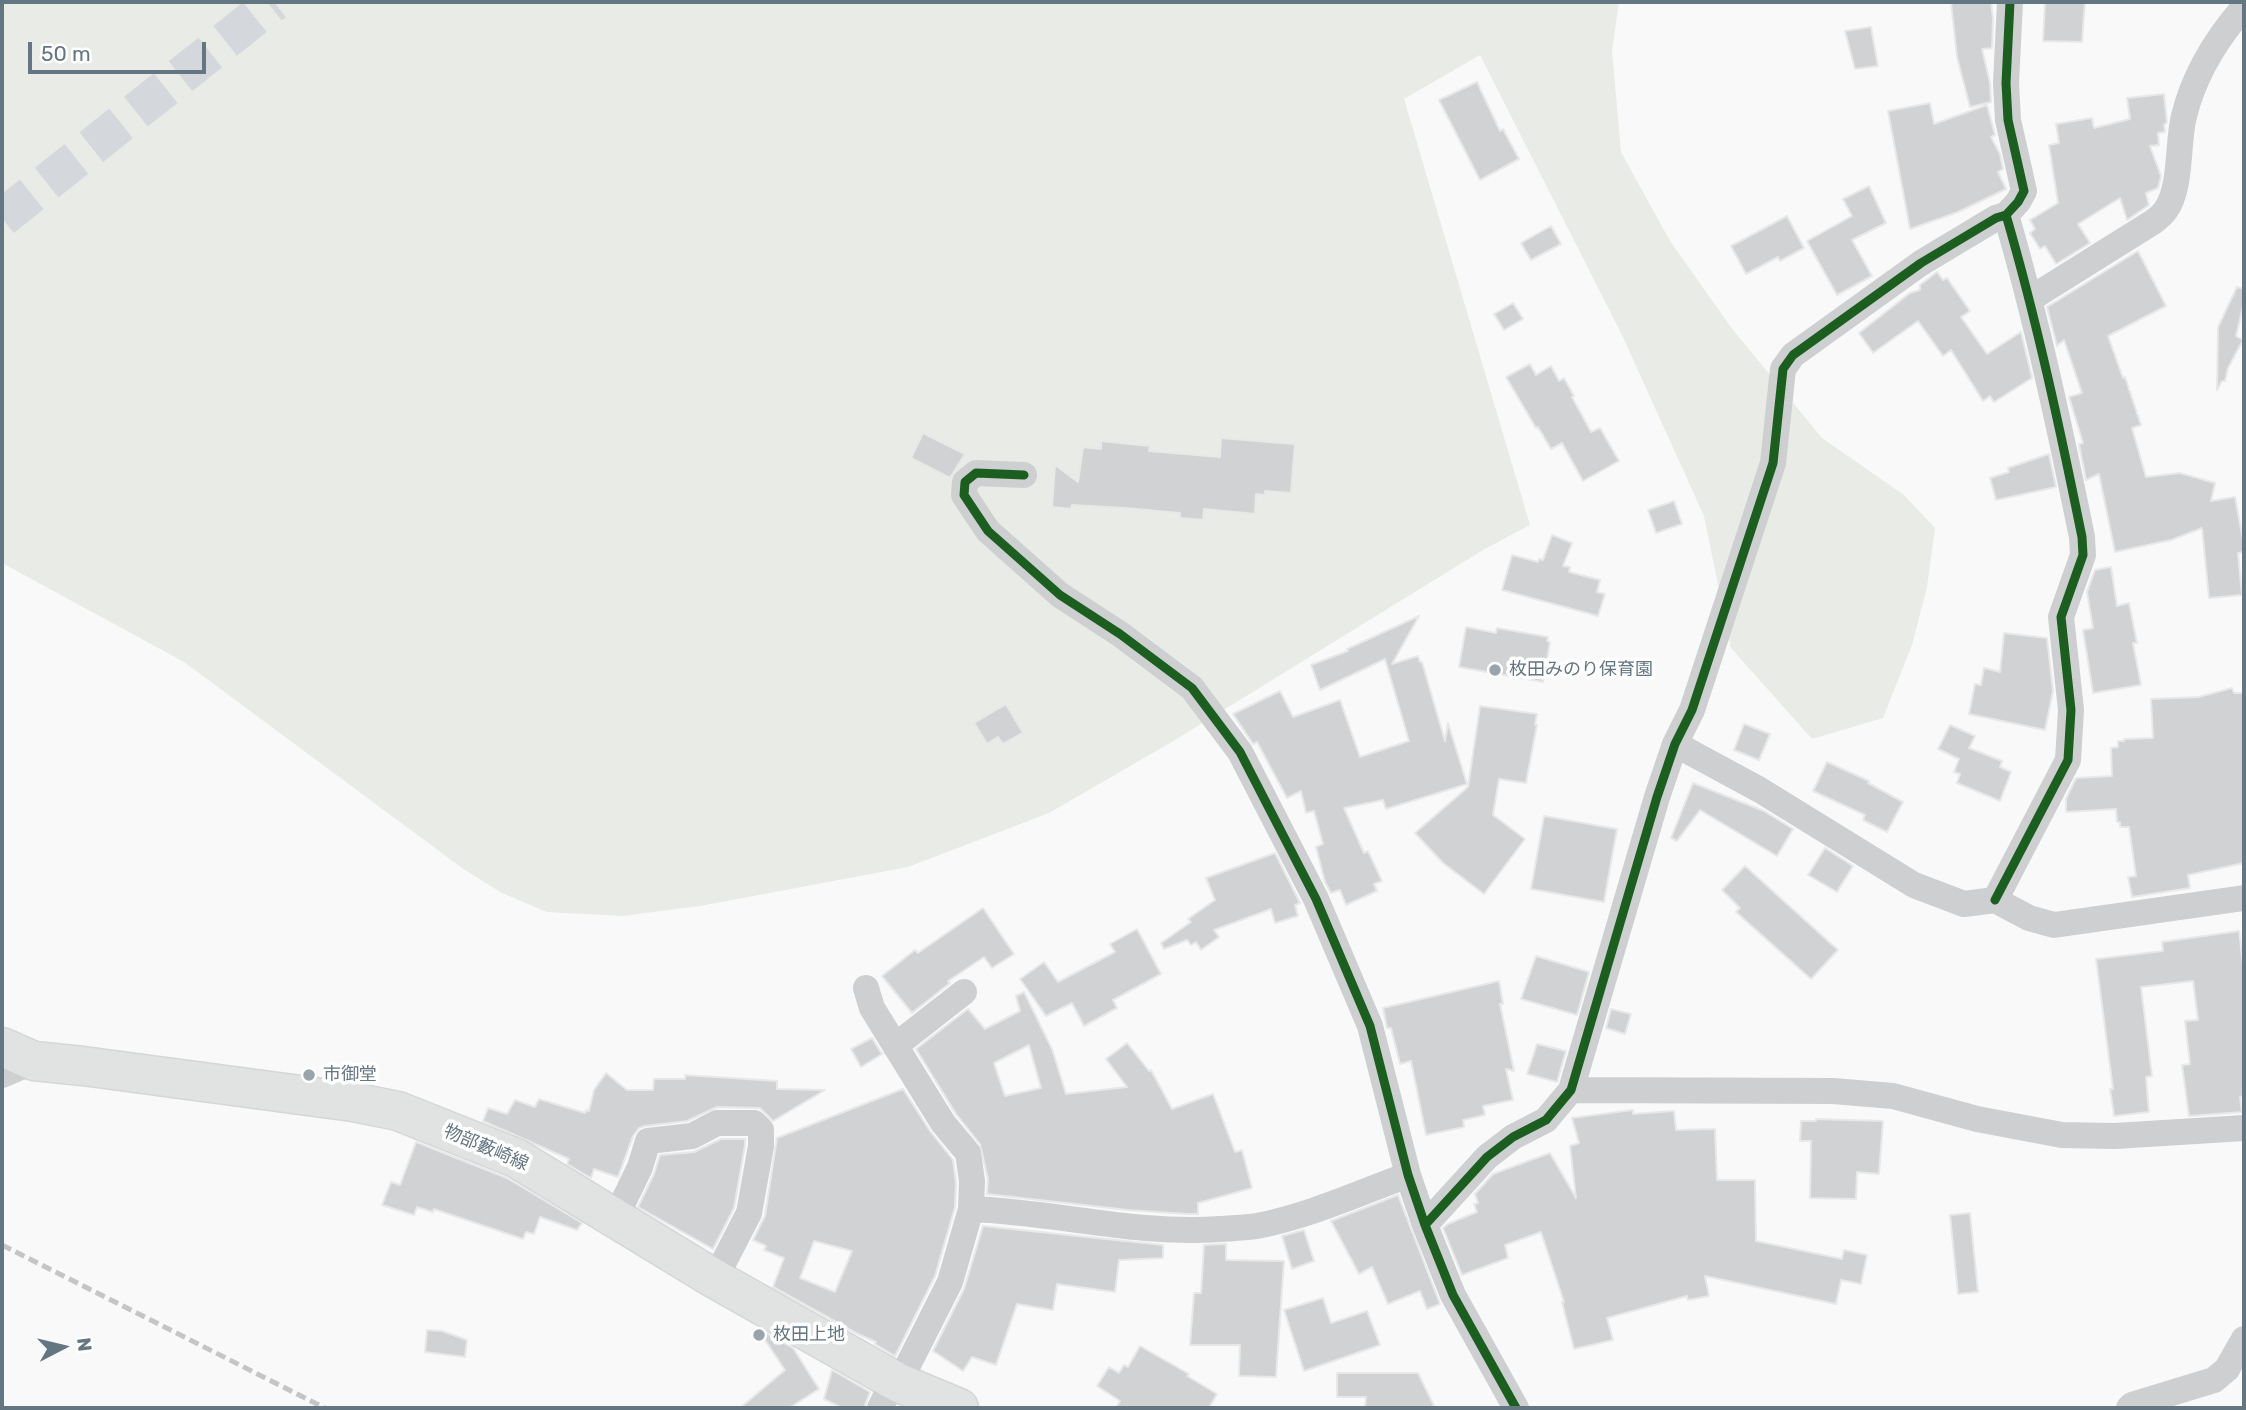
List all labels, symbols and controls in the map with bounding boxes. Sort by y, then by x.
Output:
scale bar [32,28,210,72]
text: 50 m [41,41,91,66]
place label: 枚田みのり保育園 [1509,659,1653,681]
marker: 枚田みのり保育園 [1487,662,1503,678]
place label: 市御堂 [323,1064,377,1086]
marker: 市御堂 [301,1067,317,1083]
street label: 物部藪崎線 [440,1120,532,1176]
north arrow [28,1312,98,1382]
place label: 枚田上地 [773,1324,845,1346]
marker: 枚田上地 [751,1327,767,1343]
text: N [72,1336,97,1353]

